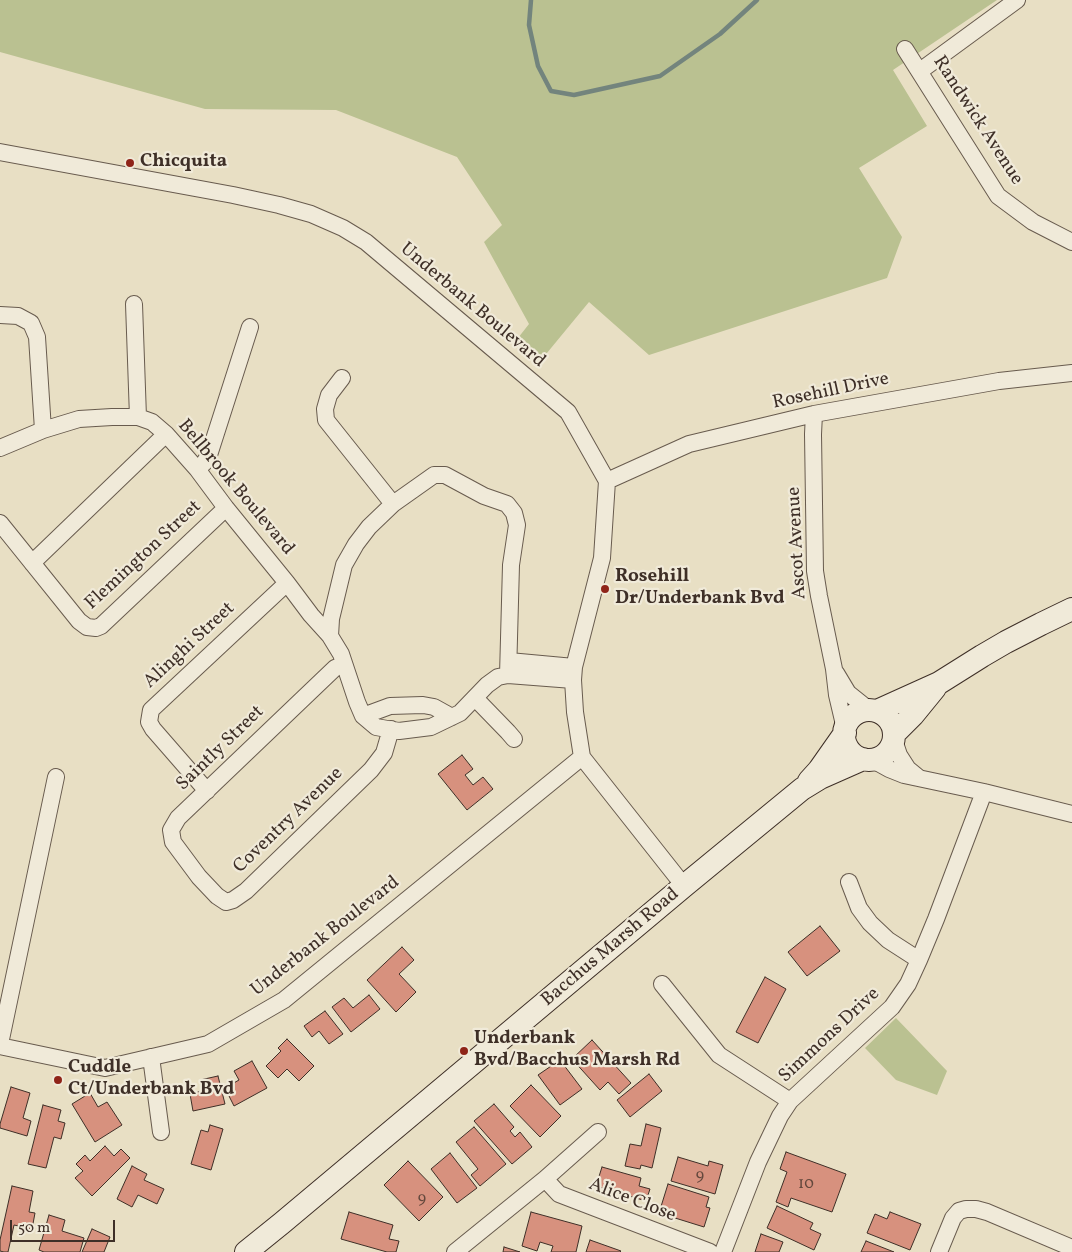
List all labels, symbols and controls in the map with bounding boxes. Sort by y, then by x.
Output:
street label: Randwick Avenue [927,52,1027,190]
place label: Chicquita [140,152,227,174]
marker: Chicquita [124,157,136,169]
street label: Underbank Boulevard [395,239,549,373]
street label: Rosehill Drive [771,369,891,415]
street label: Bellbrook Boulevard [172,416,298,560]
street label: Ascot Avenue [784,486,812,600]
street label: Flemington Street [81,496,207,616]
place label: Rosehill Dr/Underbank Bvd [615,567,785,611]
marker: Rosehill Dr/Underbank Bvd [599,583,611,595]
street label: Alinghi Street [140,598,240,694]
street label: Saintly Street [172,701,270,797]
street label: Coventry Avenue [230,763,348,879]
street label: Underbank Boulevard [247,872,405,1002]
street label: Bacchus Marsh Road [537,884,685,1012]
street label: Simmons Drive [775,983,885,1089]
place label: Underbank Bvd/Bacchus Marsh Rd [474,1029,680,1073]
marker: Underbank Bvd/Bacchus Marsh Rd [458,1045,470,1057]
place label: Cuddle Ct/Underbank Bvd [68,1058,234,1102]
marker: Cuddle Ct/Underbank Bvd [52,1074,64,1086]
house number: 9 [696,1167,704,1187]
street label: Alice Close [585,1174,679,1228]
house number: 10 [798,1175,814,1195]
house number: 9 [418,1190,426,1210]
scale bar [12,1210,118,1242]
text: 50 m [18,1218,50,1239]

